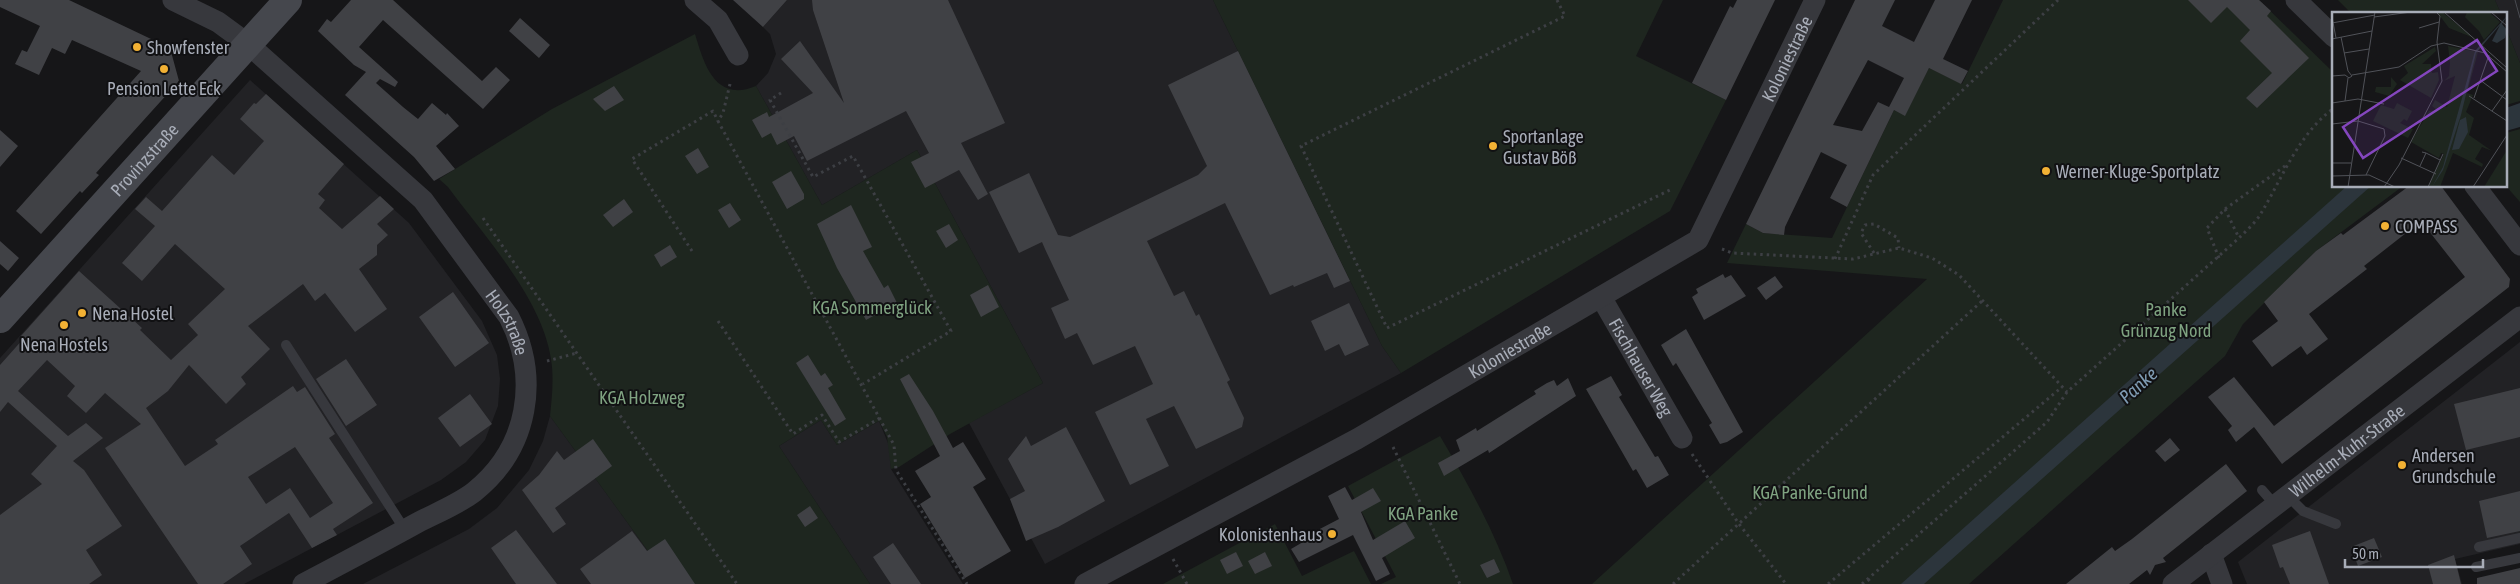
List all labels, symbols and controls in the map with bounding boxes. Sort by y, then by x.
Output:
street label: Koloniestraße [1757,12,1816,105]
inset map [2332,12,2508,188]
place label: Showfenster [147,37,230,58]
marker: Showfenster [131,41,143,53]
marker: Pension Lette Eck [158,63,170,75]
place label: Pension Lette Eck [107,78,221,99]
street label: Provinzstraße [106,119,182,200]
place label: Sportanlage Gustav Böß [1503,126,1584,168]
marker: Sportanlage Gustav Böß [1487,140,1499,152]
place label: Werner-Kluge-Sportplatz [2056,161,2220,182]
marker: Werner-Kluge-Sportplatz [2040,165,2052,177]
place label: COMPASS [2395,216,2458,237]
marker: COMPASS [2379,220,2391,232]
street label: Holzstraße [482,285,533,357]
park label: KGA Sommerglück [812,297,932,318]
park label: Panke Grünzug Nord [2121,299,2211,341]
place label: Nena Hostel [92,303,174,324]
marker: Nena Hostel [76,307,88,319]
street label: Fischhauser Weg [1605,314,1678,420]
street label: Koloniestraße [1464,318,1555,382]
marker: Nena Hostels [58,319,70,331]
place label: Nena Hostels [20,334,108,355]
water label: Panke [2114,362,2162,408]
park label: KGA Holzweg [599,387,685,408]
street label: Wilhelm-Kuhr-Straße [2285,400,2408,501]
place label: Andersen Grundschule [2412,445,2496,487]
marker: Andersen Grundschule [2396,459,2408,471]
park label: KGA Panke-Grund [1752,482,1868,503]
park label: KGA Panke [1388,503,1458,524]
place label: Kolonistenhaus [1219,524,1322,545]
marker: Kolonistenhaus [1326,528,1338,540]
scale bar [2345,536,2482,568]
text: 50 m [2352,545,2379,562]

